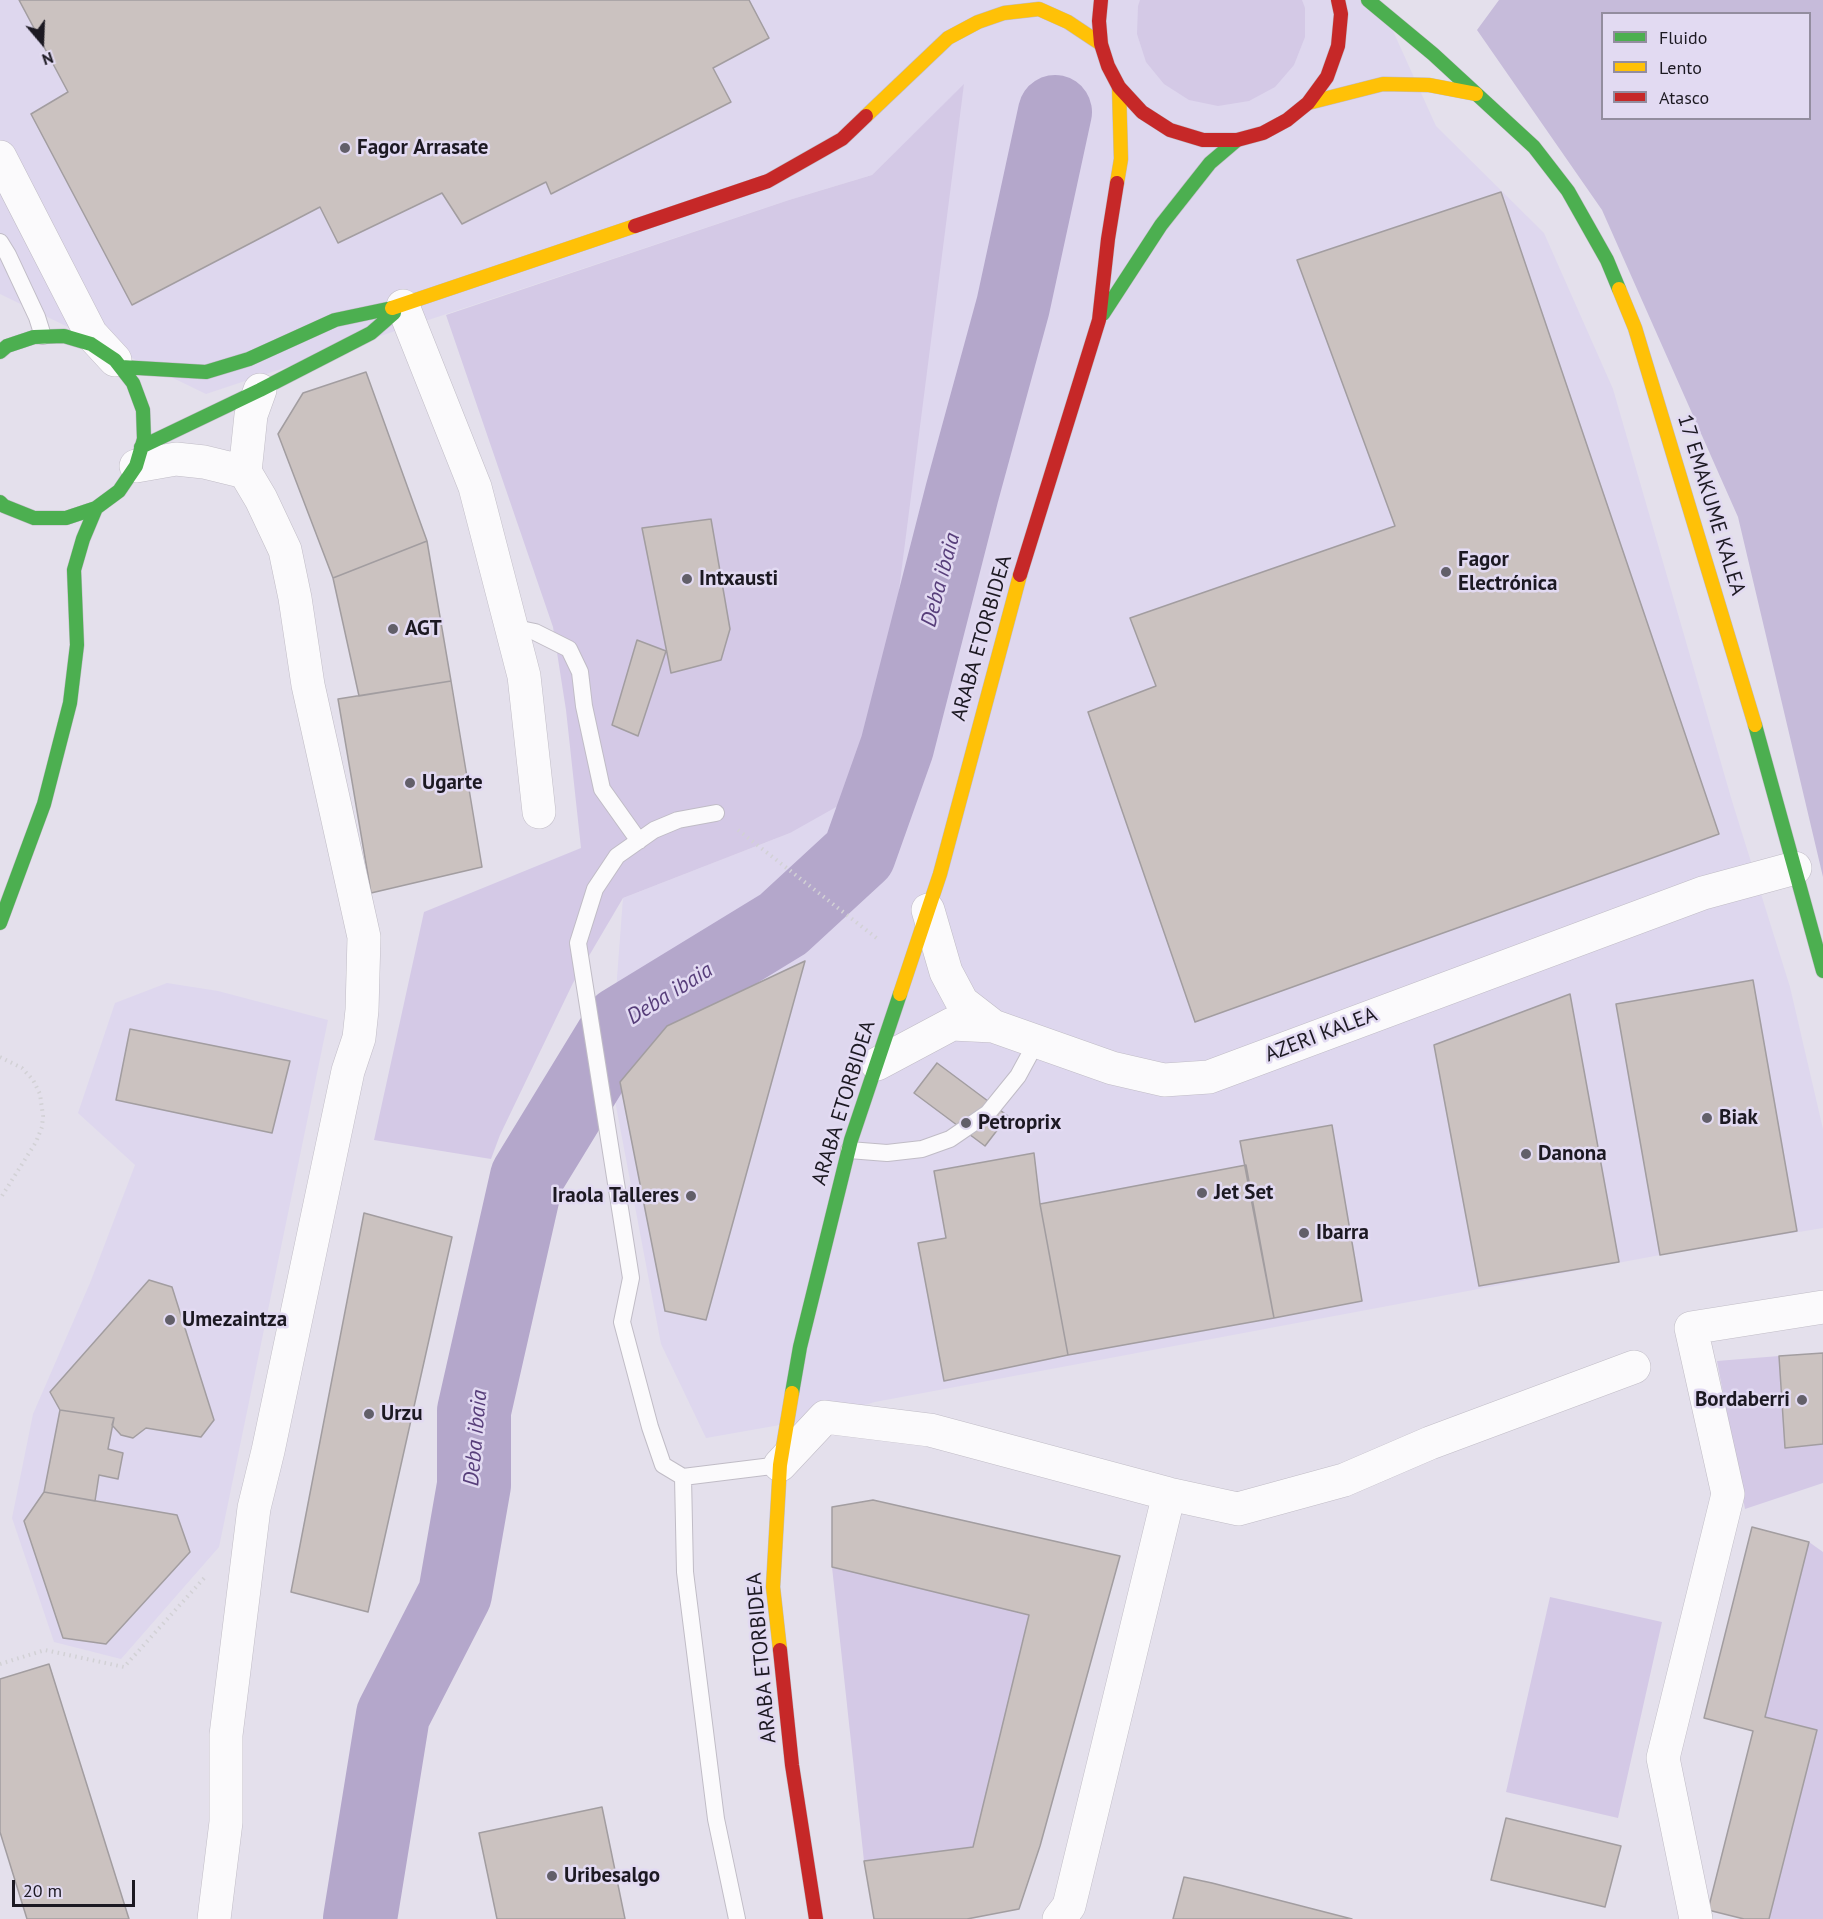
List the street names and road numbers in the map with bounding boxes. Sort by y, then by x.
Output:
street label: 17 EMAKUME KALEA [1672,412,1750,598]
street label: ARABA ETORBIDEA [946,552,1018,724]
street label: AZERI KALEA [1262,1002,1380,1068]
street label: ARABA ETORBIDEA [807,1018,881,1188]
street label: ARABA ETORBIDEA [742,1572,782,1744]

